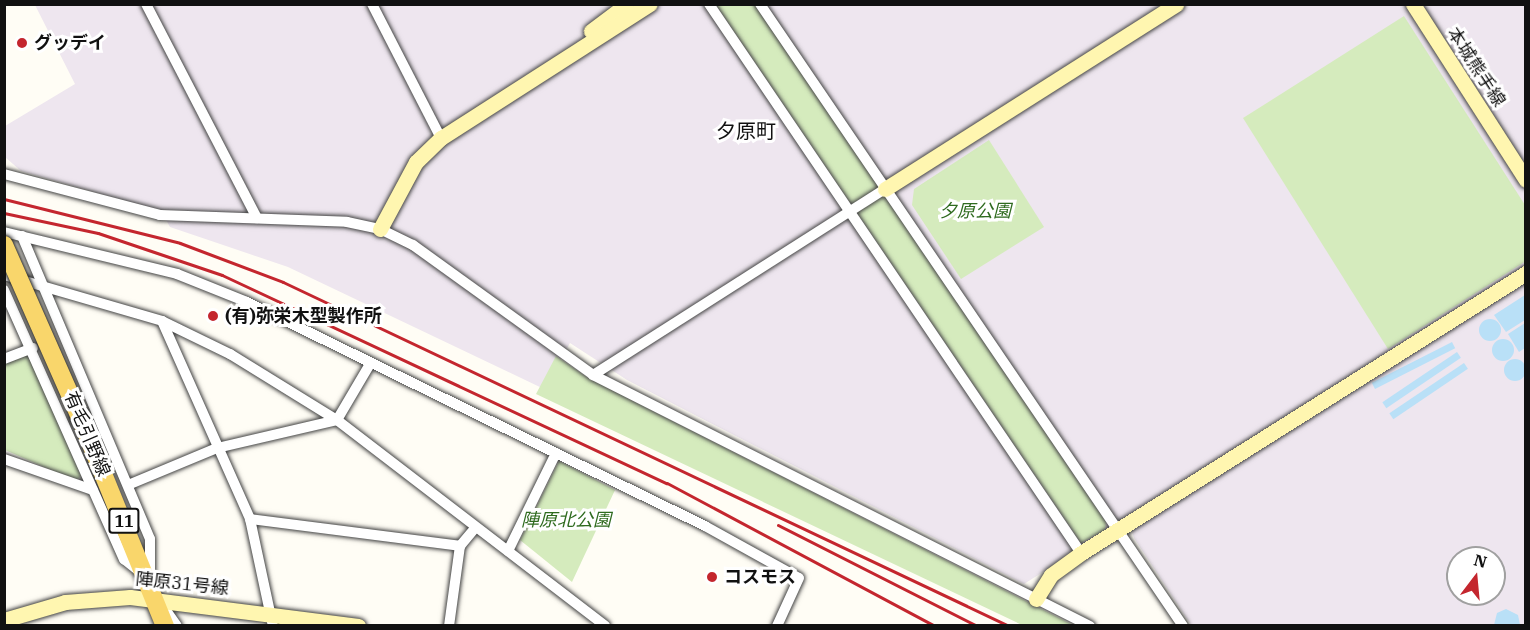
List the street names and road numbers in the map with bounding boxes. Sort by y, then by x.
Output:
street label: 本城熊手線 [1442,23,1510,111]
street label: 有毛引野線 [59,388,115,480]
road number: 11 [108,508,140,534]
street label: 陣原31号線 [134,568,230,600]

